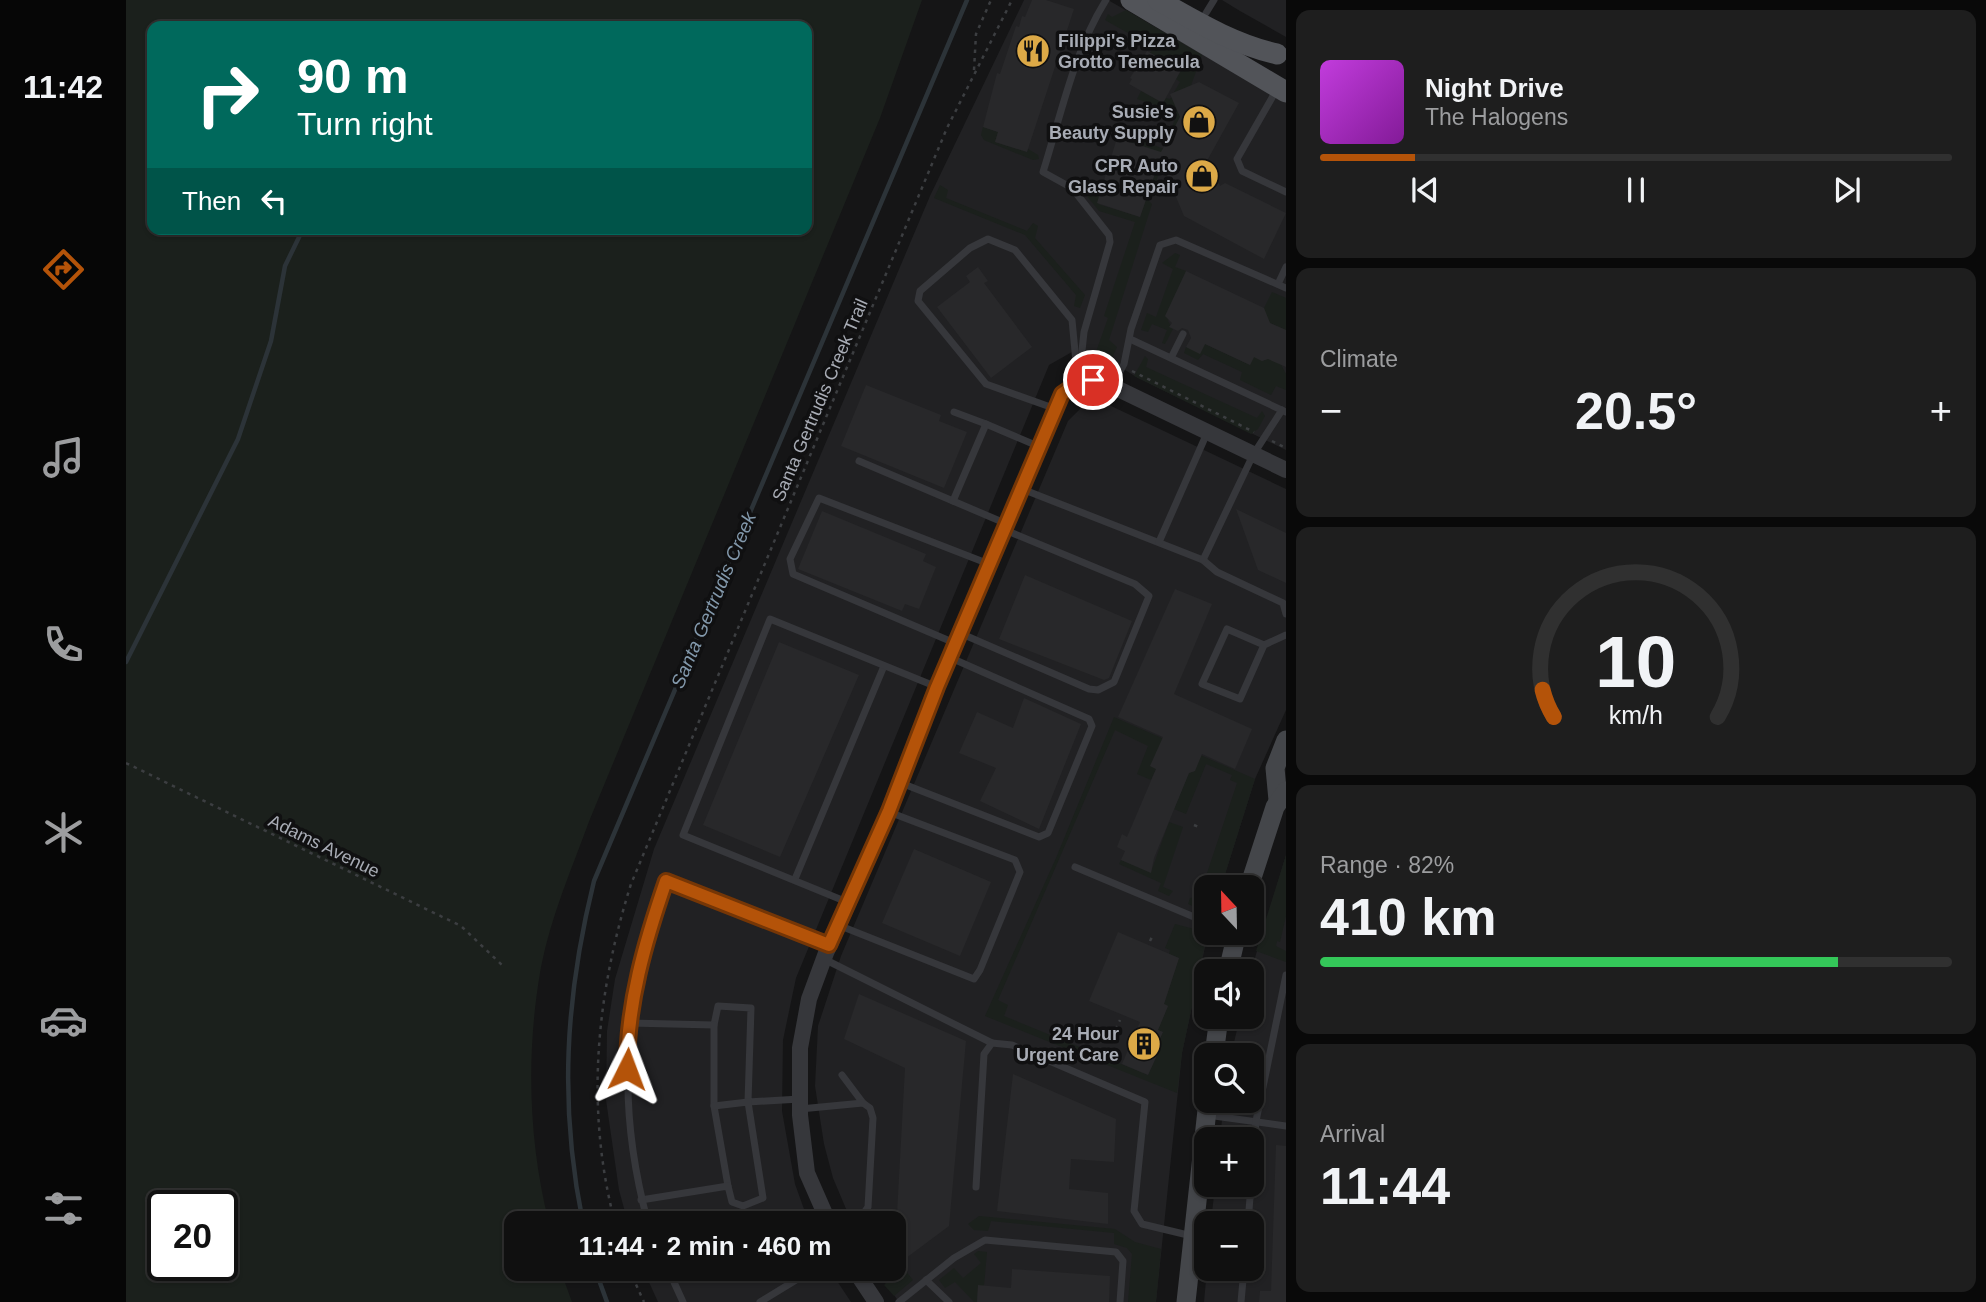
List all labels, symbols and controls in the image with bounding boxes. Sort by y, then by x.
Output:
place label: Filippi's Pizza Grotto Temecula [1058,31,1201,72]
restaurant icon: Filippi's Pizza Grotto Temecula [1014,32,1052,70]
icon: right [182,49,273,140]
text: 90 m [297,49,409,103]
text: 11:42 [23,69,103,105]
text: Night Drive [1425,73,1564,103]
place label: Susie's Beauty Supply [1049,102,1174,143]
shop icon: Susie's Beauty Supply [1180,103,1218,141]
text: The Halogens [1425,104,1568,130]
text: Turn right [297,106,433,142]
place label: CPR Auto Glass Repair [1068,156,1178,197]
shop icon: CPR Auto Glass Repair [1183,157,1221,195]
icon: previous [1406,171,1444,209]
icon: pause [1617,171,1655,209]
icon: next [1828,171,1866,209]
icon: left [255,182,293,220]
text: Then [182,186,241,216]
icon: directions [39,245,88,294]
street label: Santa Gertrudis Creek Trail [768,296,872,504]
text: Climate [1320,346,1398,372]
pin [1063,350,1123,410]
icon: arrive [1074,361,1112,399]
text: 20.5° [1575,382,1697,440]
text: − [1320,390,1342,432]
text: + [1930,390,1952,432]
icon: music [39,433,88,482]
water label: Santa Gertrudis Creek [667,508,761,691]
icon: phone [39,620,88,669]
text: 10 [1596,621,1676,702]
text: km/h [1609,701,1663,729]
icon: climate [39,808,88,857]
street label: Adams Avenue [265,811,383,881]
text: Range · 82% [1320,852,1454,878]
north arrow [1194,875,1264,945]
map controls [1194,875,1264,1281]
text: 410 km [1320,888,1496,946]
button: sound [1194,959,1264,1029]
icon: car [39,996,88,1045]
place label: 24 Hour Urgent Care [1016,1024,1119,1065]
building icon: 24 Hour Urgent Care [1125,1025,1163,1063]
position arrow [590,1032,664,1106]
button: search [1194,1043,1264,1113]
text: Arrival [1320,1121,1385,1147]
button: + [1194,1127,1264,1197]
text: 11:44 [1320,1157,1450,1215]
icon: filters [39,1184,88,1233]
speed limit sign: 20 [147,1190,238,1281]
button: − [1194,1211,1264,1281]
text: 11:44 · 2 min · 460 m [579,1231,831,1261]

